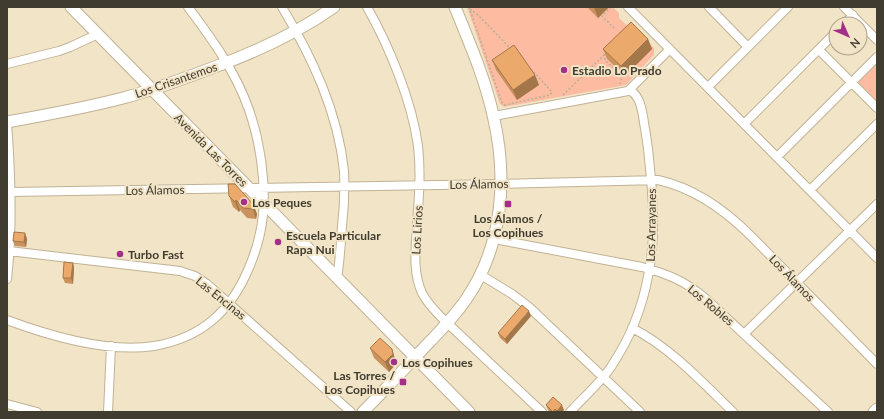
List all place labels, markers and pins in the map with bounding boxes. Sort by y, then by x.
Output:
place label: Estadio Lo Prado [572,63,662,78]
marker: Estadio Lo Prado [559,65,569,75]
place label: Los Peques [252,195,312,210]
marker: Los Peques [239,197,249,207]
marker: Los Álamos / Los Copihues [503,199,513,209]
place label: Los Álamos / Los Copihues [473,211,543,240]
place label: Escuela Particular Rapa Nui [286,228,381,257]
marker: Escuela Particular Rapa Nui [273,237,283,247]
place label: Turbo Fast [128,247,184,262]
marker: Turbo Fast [115,249,125,259]
place label: Los Copihues [402,355,473,370]
marker: Los Copihues [389,357,399,367]
place label: Las Torres / Los Copihues [324,368,395,397]
marker: Las Torres / Los Copihues [398,377,408,387]

